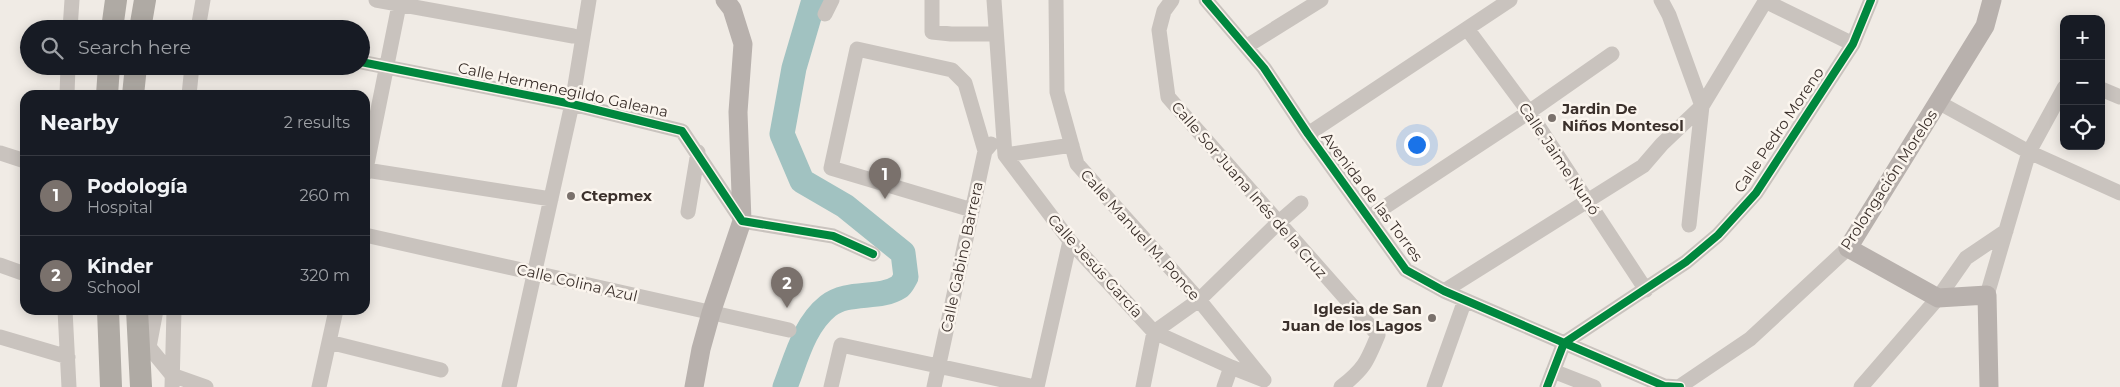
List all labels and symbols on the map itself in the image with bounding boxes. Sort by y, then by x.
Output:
street label: Calle Hermenegildo Galeana [456,58,670,121]
street label: Calle Pedro Moreno [1729,63,1828,196]
street label: Calle Sor Juana Inés de la Cruz [1168,98,1331,282]
street label: Calle Jaime Nunó [1515,99,1604,219]
place label: Jardin De Niños Montesol [1561,99,1684,135]
street label: Prolongación Morelos [1836,106,1941,254]
marker: Jardin De Niños Montesol [1546,112,1558,124]
street label: Avenida de las Torres [1318,128,1427,265]
your location [1404,132,1430,158]
pin: 1 [869,158,901,199]
street label: Calle Manuel M. Ponce [1077,165,1204,304]
street label: Calle Gabino Barrera [936,180,987,334]
place label: Ctepmex [581,186,652,205]
marker: Ctepmex [565,190,577,202]
street label: Calle Jesús García [1044,210,1147,321]
street label: Calle Colina Azul [515,259,639,306]
pin: 2 [771,267,803,308]
place label: Iglesia de San Juan de los Lagos [1281,299,1422,335]
marker: Iglesia de San Juan de los Lagos [1426,312,1438,324]

